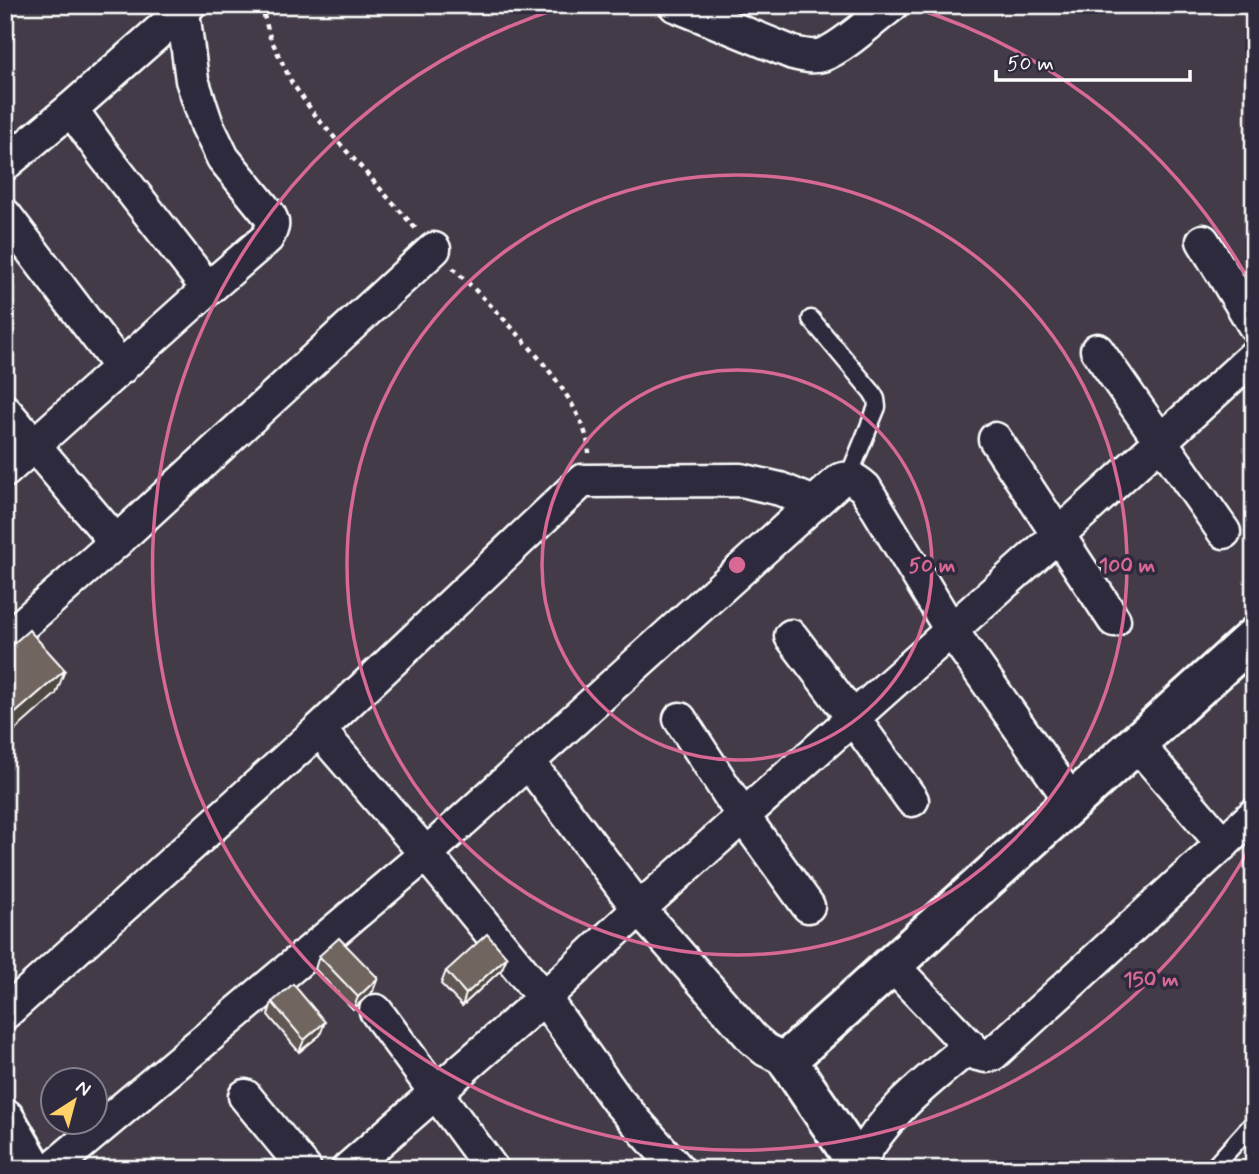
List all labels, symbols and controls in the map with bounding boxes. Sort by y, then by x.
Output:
scale bar [996,38,1191,82]
text: 50 m [1007,50,1054,78]
text: 50 m [909,552,956,580]
text: 100 m [1099,552,1155,580]
centre of rings [725,553,749,577]
text: 150 m [1123,966,1179,994]
north arrow [38,1066,108,1136]
text: N [71,1075,96,1102]

